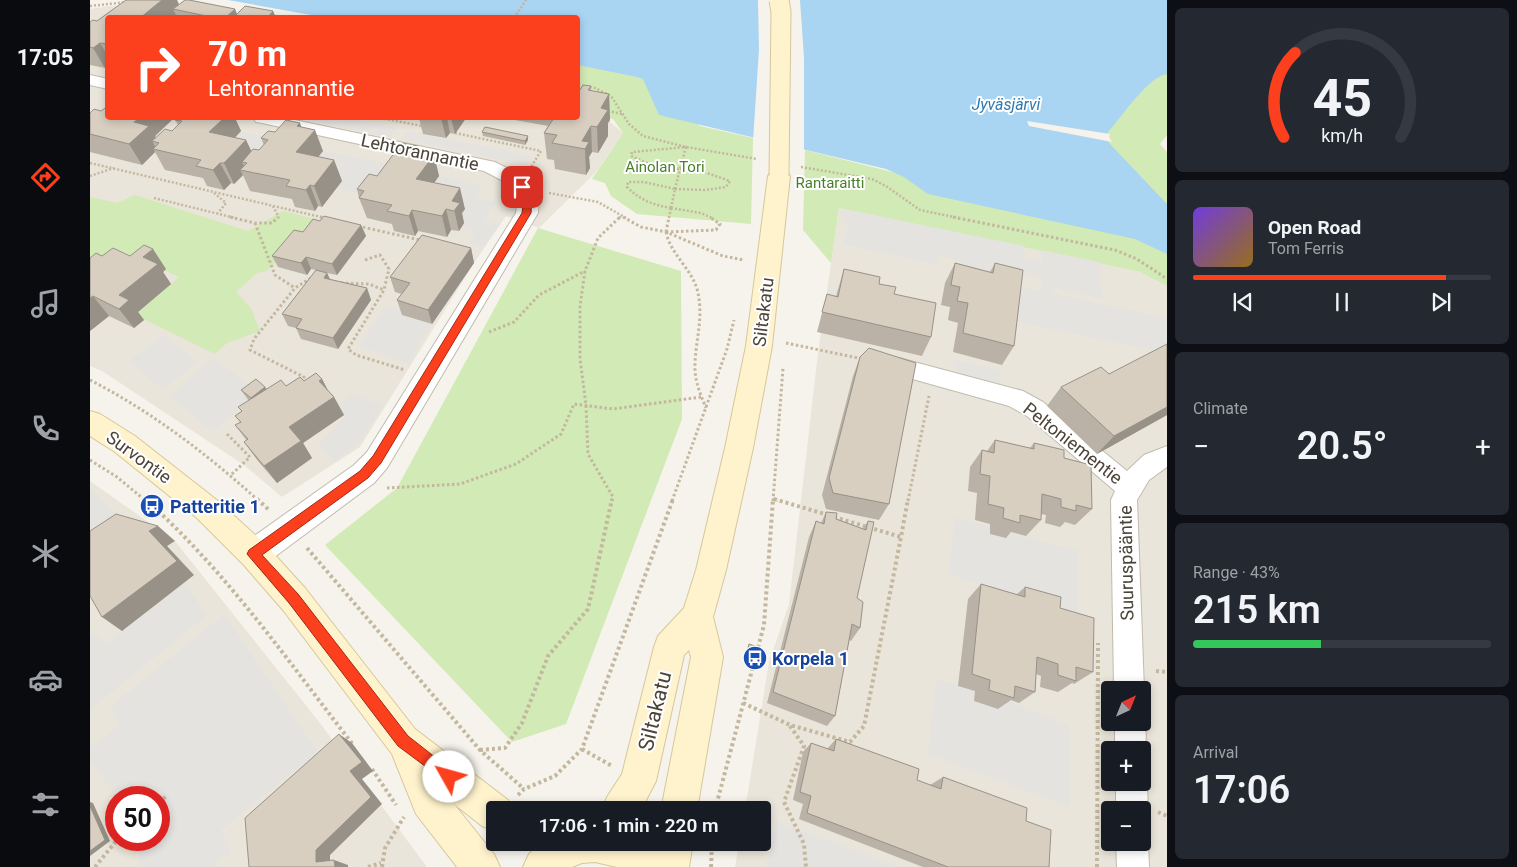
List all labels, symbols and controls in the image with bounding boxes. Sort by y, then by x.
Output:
text: 70 m [208,34,287,75]
icon: right [125,35,190,100]
text: 17:05 [17,45,73,70]
text: 45 [1312,68,1372,129]
text: Lehtorannantie [208,76,355,101]
water label: Jyväsjärvi [972,95,1041,114]
text: km/h [1321,125,1363,146]
street label: Lehtorannantie [359,129,481,175]
park label: Ainolan Tori [625,158,705,176]
icon: directions [28,160,63,195]
pin [501,166,543,208]
icon: arrive [508,173,536,201]
park label: Rantaraitti [796,174,864,192]
text: Open Road [1268,216,1361,239]
text: Tom Ferris [1268,239,1344,258]
street label: Siltakatu [748,276,778,348]
icon: music [28,286,63,321]
icon: previous [1229,288,1257,316]
icon: pause [1328,288,1356,316]
icon: next [1427,288,1455,316]
street label: Peltoniementie [1019,398,1127,488]
text: Climate [1193,399,1248,418]
icon: phone [28,411,63,446]
text: 20.5° [1297,424,1387,468]
street label: Survontie [102,426,176,488]
text: − [1193,430,1209,463]
text: + [1475,430,1491,463]
bus stop icon: Patteritie 1 [139,493,165,519]
place label: Patteritie 1 [170,496,260,517]
street label: Suuruspääntie [1114,505,1138,621]
icon: climate [28,536,63,571]
text: Range · 43% [1193,563,1280,582]
text: 215 km [1193,588,1321,632]
bus stop icon: Korpela 1 [742,645,768,671]
place label: Korpela 1 [772,648,849,669]
icon: car [28,662,63,697]
street label: Siltakatu [633,669,677,753]
north arrow [1101,681,1151,731]
map controls [1101,681,1151,851]
button: + [1101,741,1151,791]
text: Arrival [1193,743,1238,762]
position arrow [422,750,474,802]
text: 17:06 [1193,768,1290,812]
speed limit sign: 50 [105,786,170,851]
icon: filters [28,787,63,822]
button: − [1101,801,1151,851]
text: 17:06 · 1 min · 220 m [538,814,719,837]

